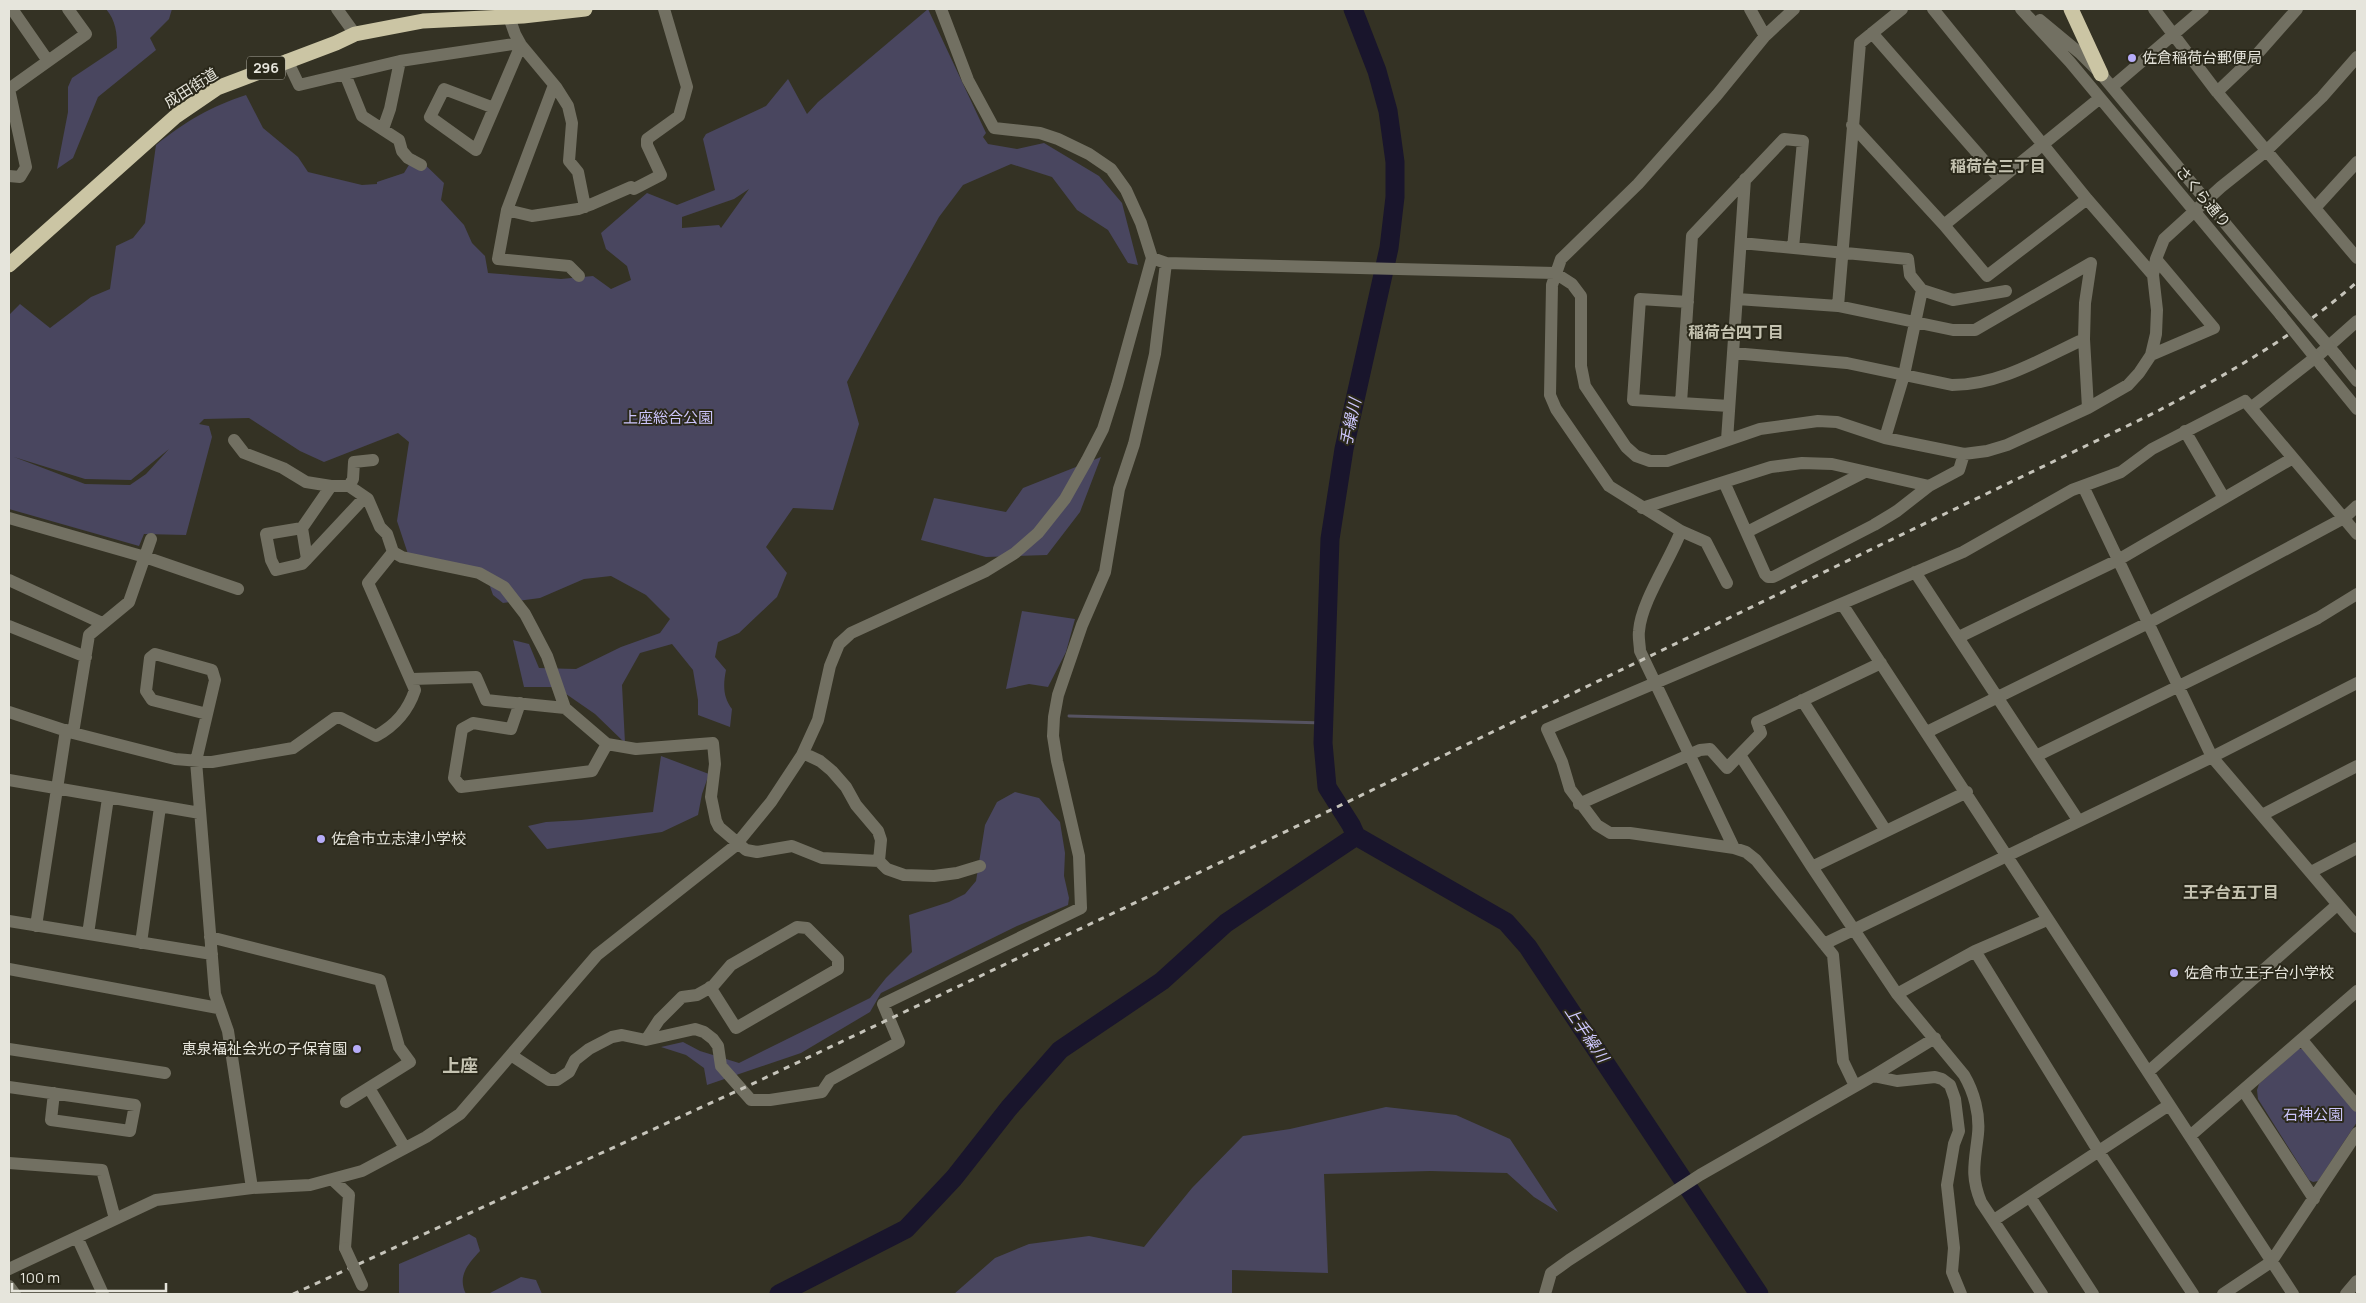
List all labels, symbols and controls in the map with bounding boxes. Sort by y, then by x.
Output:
place label: 佐倉稲荷台郵便局 [2142,47,2262,68]
marker: 佐倉稲荷台郵便局 [2126,52,2138,64]
road number: 296 [247,56,285,80]
street label: 成田街道 [160,63,222,112]
district label: 稲荷台三丁目 [1950,155,2046,177]
street label: さくら通り [2171,161,2236,232]
district label: 稲荷台四丁目 [1688,321,1784,343]
water label: 手繰川 [1334,394,1366,448]
park label: 上座総合公園 [623,407,713,428]
place label: 佐倉市立志津小学校 [331,828,466,849]
marker: 佐倉市立志津小学校 [315,833,327,845]
district label: 王子台五丁目 [2183,881,2279,903]
place label: 佐倉市立王子台小学校 [2184,962,2334,983]
marker: 佐倉市立王子台小学校 [2168,967,2180,979]
water label: 上手繰川 [1560,1001,1615,1068]
place label: 恵泉福祉会光の子保育園 [182,1038,347,1059]
marker: 恵泉福祉会光の子保育園 [351,1043,363,1055]
district label: 上座 [442,1053,478,1077]
park label: 石神公園 [2283,1104,2343,1125]
scale bar [12,1260,166,1292]
text: 100 m [20,1267,60,1288]

